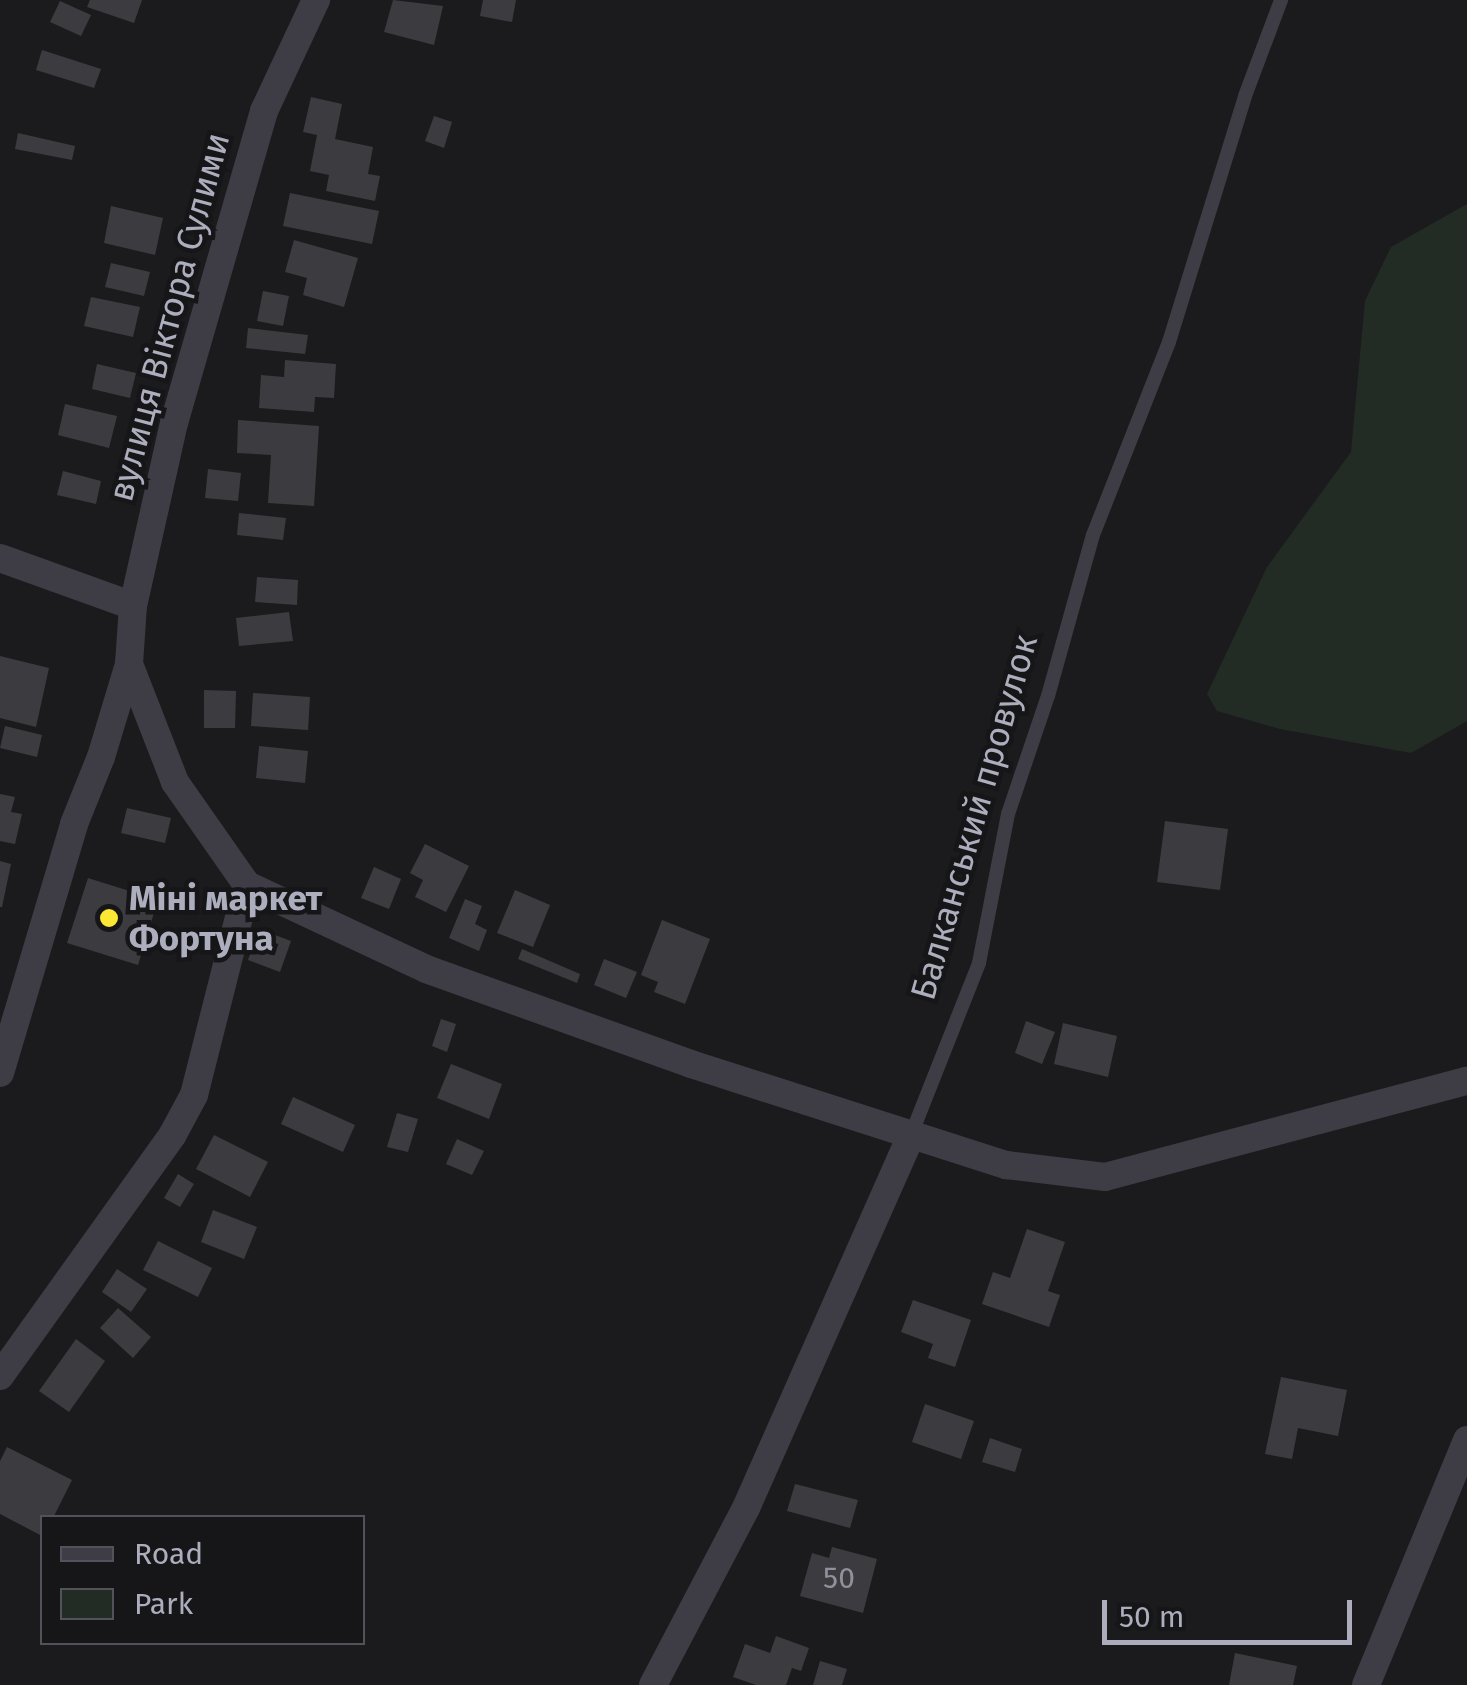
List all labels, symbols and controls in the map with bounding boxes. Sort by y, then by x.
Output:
street label: вулиця Віктора Сулими [100,128,238,506]
street label: Балканський провулок [902,630,1046,1004]
place label: Міні маркет Фортуна [129,877,322,959]
marker: Міні маркет Фортуна [98,907,120,929]
legend [40,1515,365,1645]
text: Road [134,1536,203,1572]
house number: 50 [823,1560,855,1596]
scale bar [1107,1580,1357,1642]
text: Park [134,1586,193,1622]
text: 50 m [1119,1599,1184,1635]

